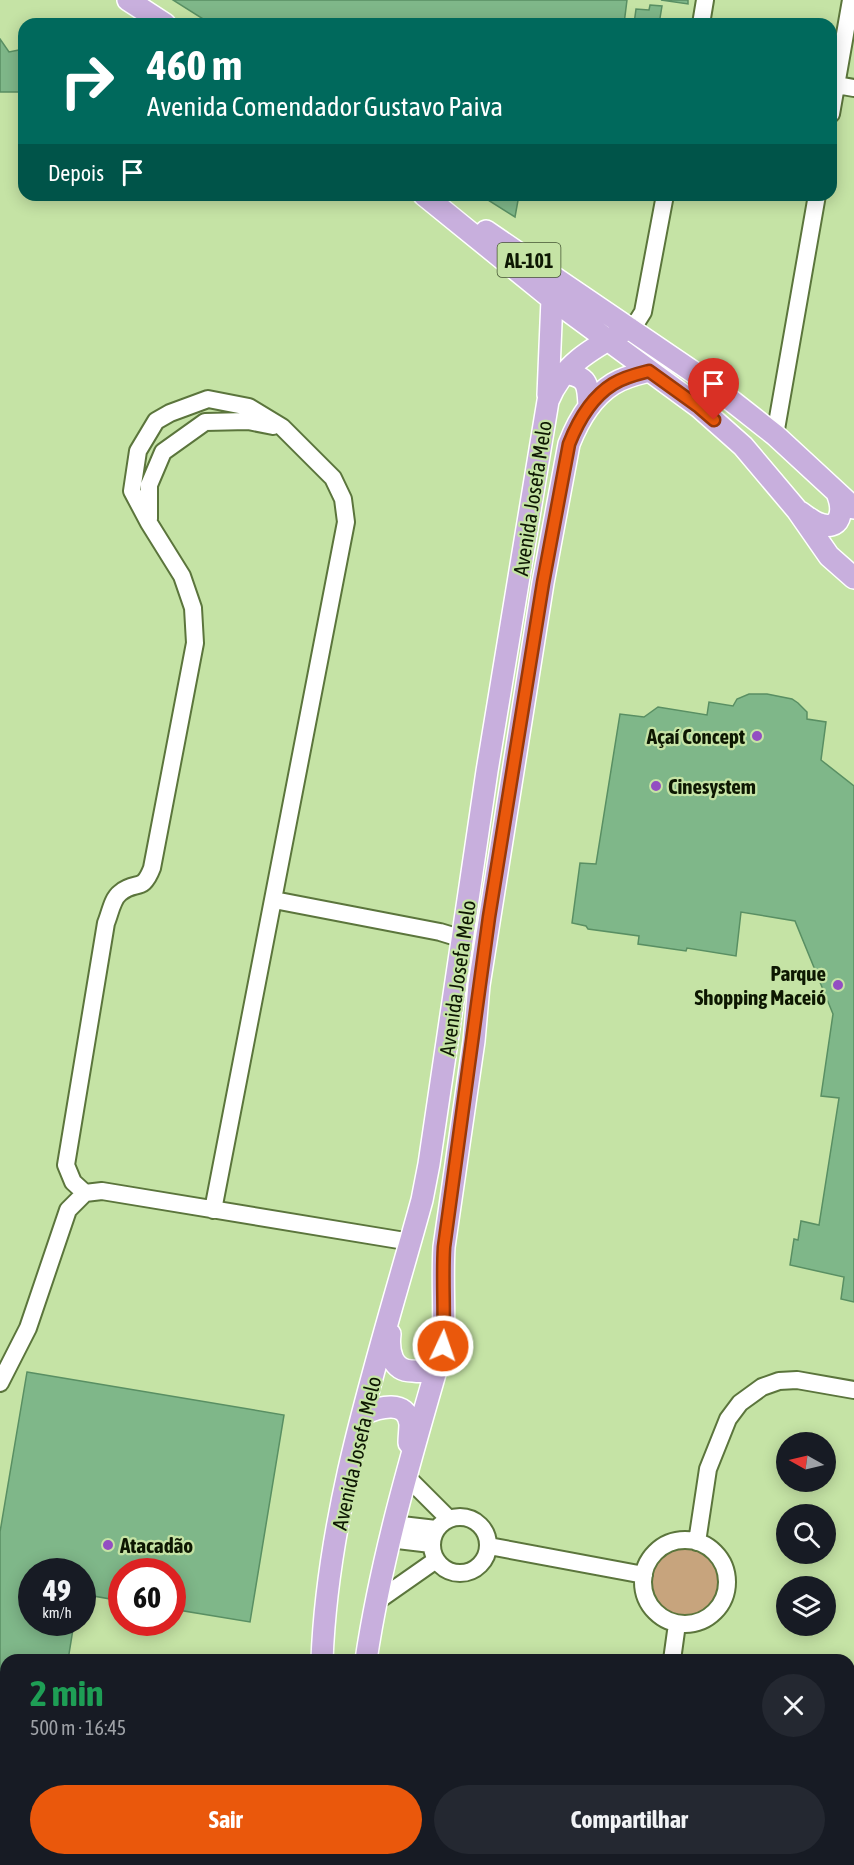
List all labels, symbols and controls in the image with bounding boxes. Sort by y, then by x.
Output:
text: 460 m [147,41,242,89]
icon: right [48,42,126,120]
text: Avenida Comendador Gustavo Paiva [147,91,503,122]
icon: arrive [116,156,149,189]
text: Depois [48,160,104,186]
road number: AL-101 [498,243,560,277]
pin [688,358,739,420]
icon: arrive [697,367,730,400]
street label: Avenida Josefa Melo [508,419,556,577]
place label: Açaí Concept [646,724,745,748]
marker: Açaí Concept [750,729,764,743]
place label: Cinesystem [668,774,756,798]
marker: Cinesystem [649,779,663,793]
street label: Avenida Josefa Melo [434,899,480,1057]
place label: Parque Shopping Maceió [694,961,826,1009]
marker: Parque Shopping Maceió [831,978,845,992]
position arrow [411,1314,475,1378]
street label: Avenida Josefa Melo [327,1374,385,1532]
north arrow [776,1432,836,1492]
map controls [776,1432,836,1636]
button: search [776,1504,836,1564]
place label: Atacadão [119,1533,193,1557]
marker: Atacadão [101,1538,115,1552]
speed limit sign: 60 [108,1558,186,1636]
text: 49 [43,1573,71,1607]
button: layers [776,1576,836,1636]
text: km/h [42,1604,72,1621]
text: 2 min [30,1672,104,1714]
button: close [762,1674,825,1737]
text: 500 m · 16:45 [30,1716,126,1739]
button: Sair [30,1785,422,1854]
button: Compartilhar [434,1785,825,1854]

